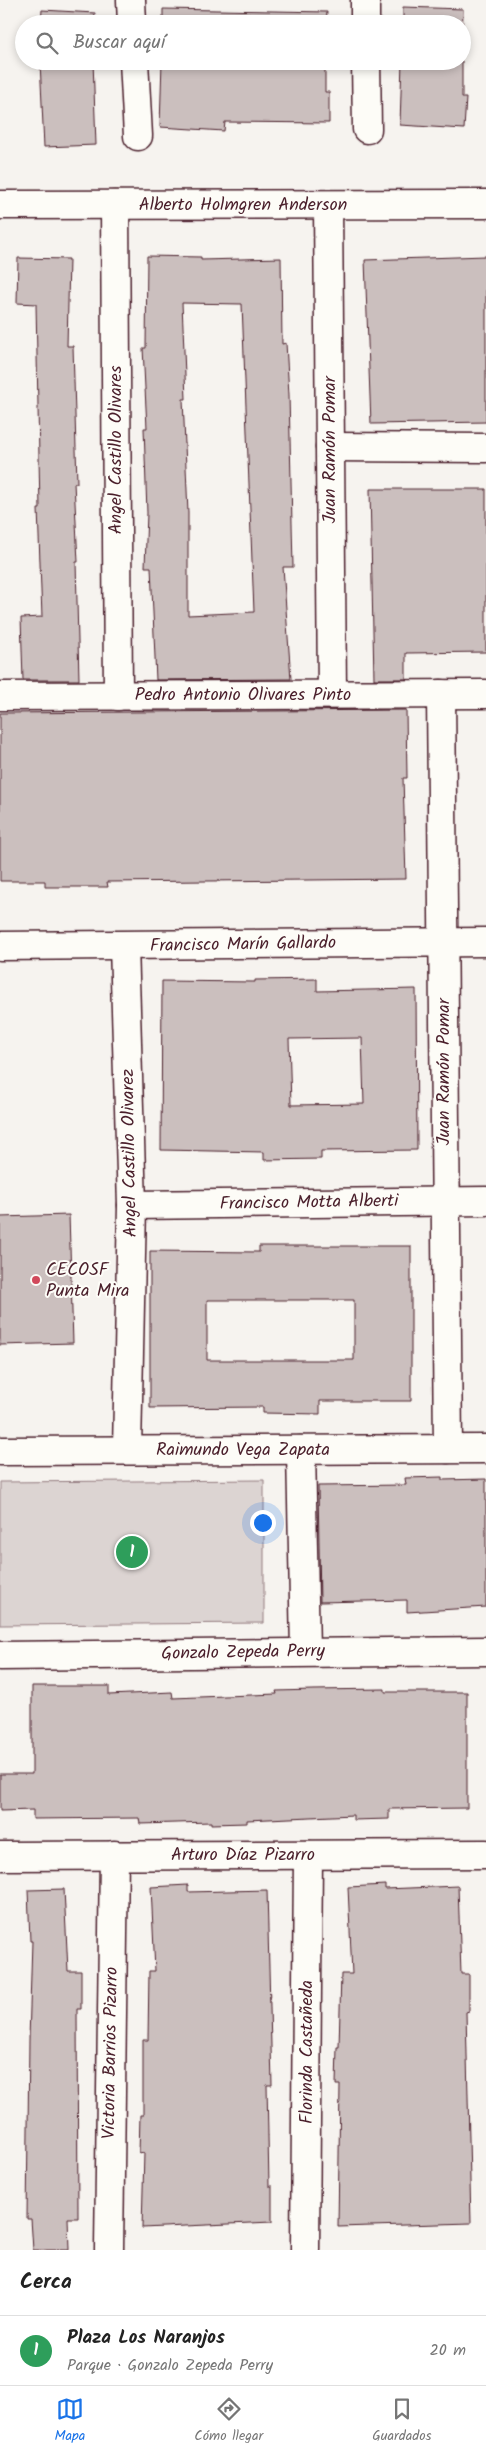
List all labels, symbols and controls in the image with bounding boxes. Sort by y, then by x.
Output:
search box [15,15,471,70]
text: Buscar aquí [73,28,165,58]
icon: search [33,29,61,57]
street label: Alberto Holmgren Anderson [139,191,347,220]
street label: Angel Castillo Olivares [102,365,131,534]
street label: Juan Ramón Pomar [316,375,345,524]
street label: Pedro Antonio Olivares Pinto [135,681,351,710]
street label: Francisco Marín Gallardo [150,929,336,961]
street label: Juan Ramón Pomar [430,997,459,1146]
street label: Angel Castillo Olivarez [114,1068,146,1238]
street label: Francisco Motta Alberti [219,1187,399,1219]
place label: CECOSF Punta Mira [46,1256,130,1306]
marker: CECOSF Punta Mira [30,1274,42,1286]
street label: Raimundo Vega Zapata [156,1436,330,1465]
your location [250,1510,276,1536]
pin: 1 [116,1533,148,1571]
street label: Gonzalo Zepeda Perry [161,1637,326,1669]
street label: Arturo Díaz Pizarro [171,1841,315,1870]
street label: Victoria Barrios Pizarro [95,1966,127,2140]
street label: Florinda Castañeda [293,1980,322,2124]
text: Cerca [20,2266,72,2299]
text: Plaza Los Naranjos [67,2323,225,2353]
text: 1 [34,2338,38,2363]
text: 20 m [430,2338,466,2363]
text: Parque · Gonzalo Zepeda Perry [67,2353,273,2378]
tab: Mapa [54,2395,85,2447]
tab: Cómo llegar [194,2395,263,2447]
tab: Guardados [372,2395,432,2447]

